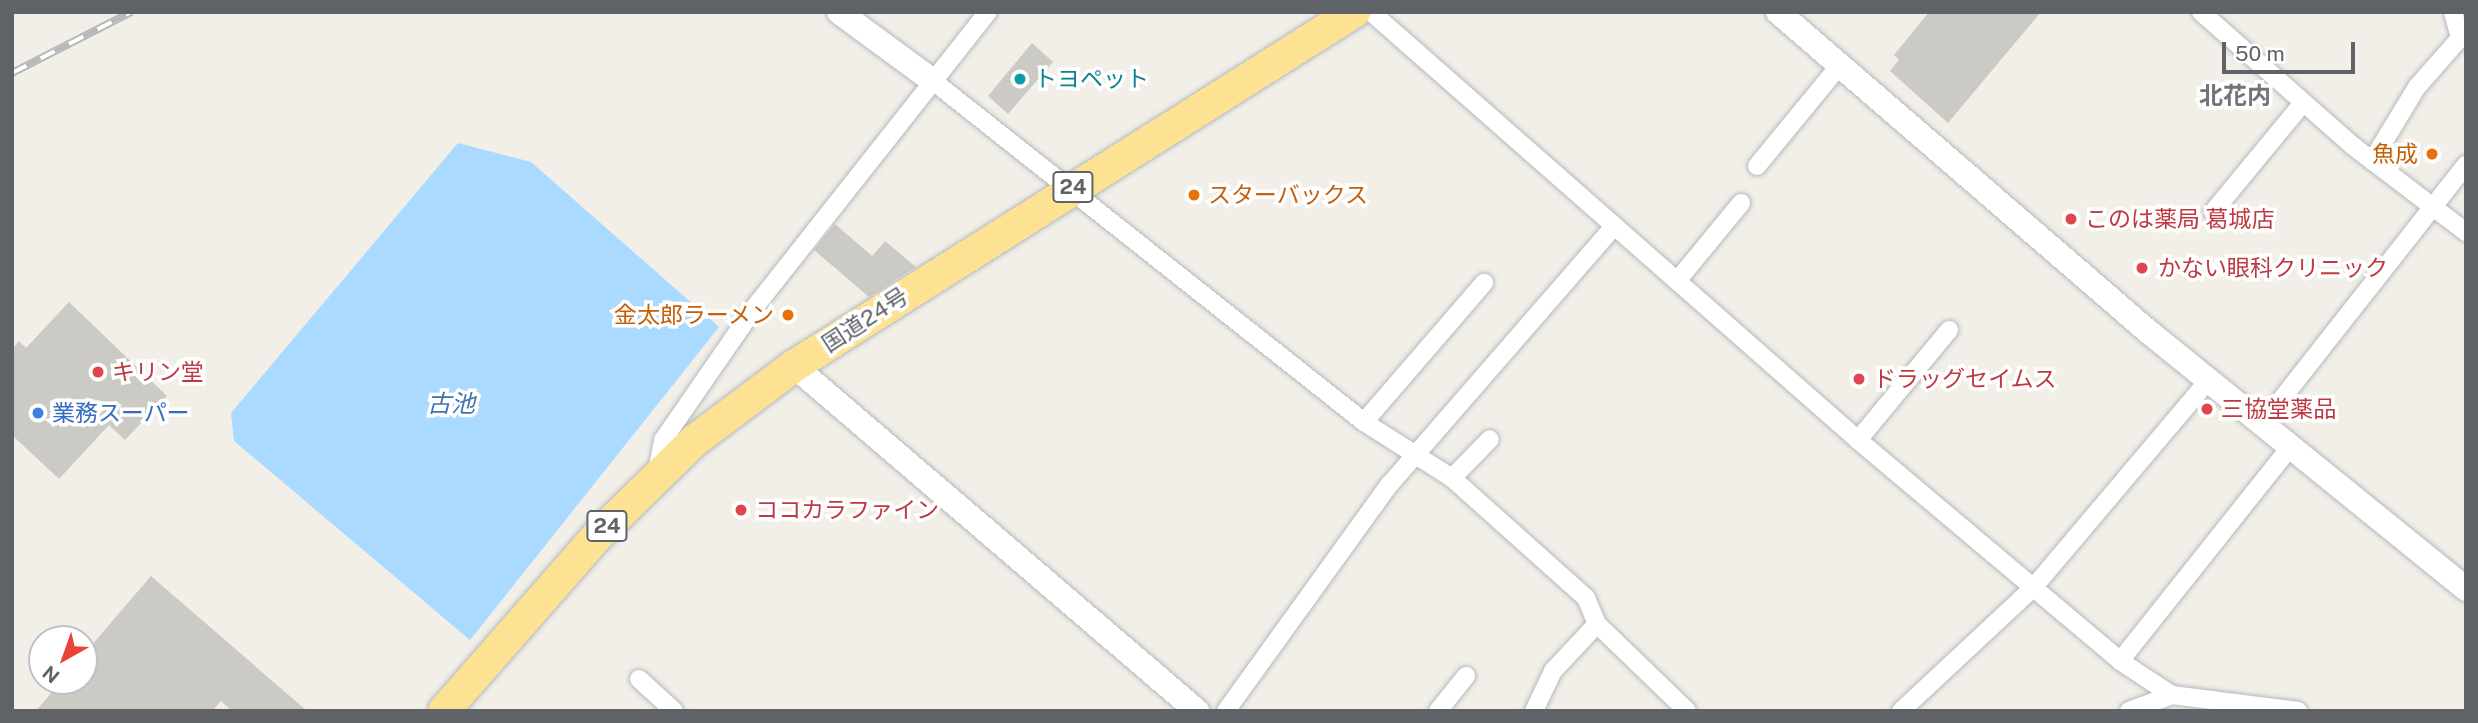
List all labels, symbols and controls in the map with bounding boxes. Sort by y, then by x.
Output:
scale bar [2226,28,2359,72]
text: 50 m [2235,41,2285,66]
place label: トヨペット [1034,65,1149,93]
marker: トヨペット [1012,71,1028,87]
district label: 北花内 [2199,82,2271,110]
place label: 魚成 [2372,140,2418,168]
marker: 魚成 [2424,146,2440,162]
road number: 24 [1052,170,1094,204]
place label: スターバックス [1208,181,1369,209]
marker: スターバックス [1186,187,1202,203]
place label: このは薬局 葛城店 [2085,205,2275,233]
marker: このは薬局 葛城店 [2063,211,2079,227]
place label: かない眼科クリニック [2158,254,2388,282]
marker: かない眼科クリニック [2132,258,2152,278]
street label: 国道24号 [817,282,913,358]
place label: 金太郎ラーメン [613,301,774,329]
marker: 金太郎ラーメン [780,307,796,323]
place label: キリン堂 [112,358,204,386]
marker: キリン堂 [90,364,106,380]
place label: ドラッグセイムス [1873,365,2057,393]
marker: ドラッグセイムス [1851,371,1867,387]
water label: 古池 [427,390,475,418]
place label: 三協堂薬品 [2221,395,2336,423]
place label: 業務スーパー [52,399,190,427]
marker: 三協堂薬品 [2199,401,2215,417]
marker: 業務スーパー [30,405,46,421]
place label: ココカラファイン [755,496,939,524]
marker: ココカラファイン [733,502,749,518]
road number: 24 [586,508,628,544]
north arrow [28,625,98,695]
text: N [38,661,64,688]

